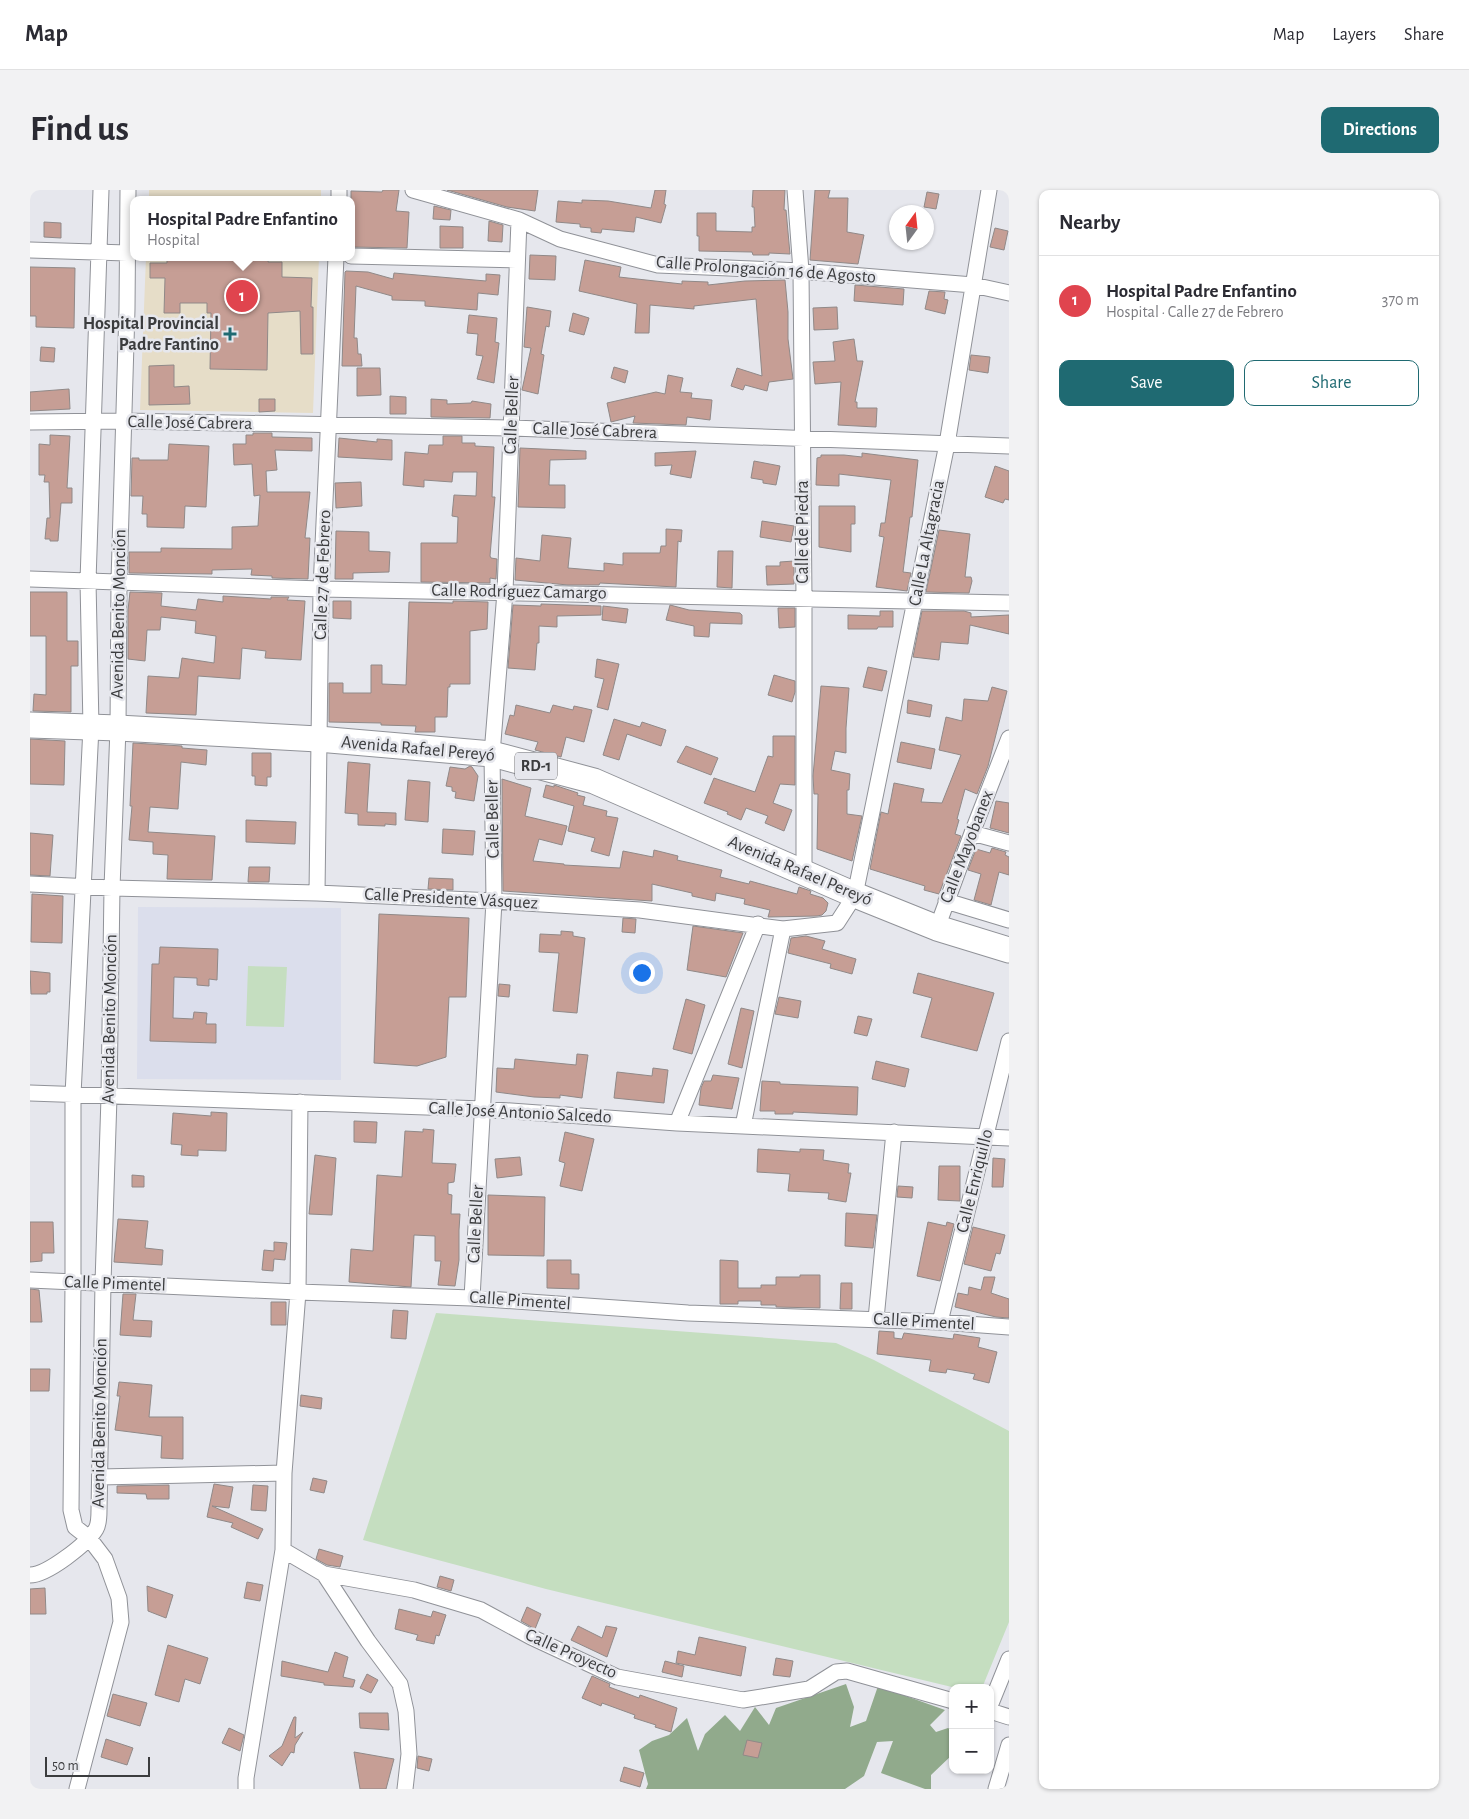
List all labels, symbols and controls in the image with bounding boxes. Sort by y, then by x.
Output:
text: Map [25,22,68,46]
text: Map [1273,26,1304,44]
text: Layers [1332,26,1376,44]
text: Share [1404,26,1444,44]
button: Directions [1321,107,1439,153]
text: Find us [30,112,129,147]
popup [130,196,355,261]
north arrow [889,205,934,250]
text: Hospital Padre Enfantino [147,210,338,229]
text: Nearby [1059,212,1120,233]
text: Hospital [147,232,200,248]
street label: Calle Prolongación 16 de Agosto [656,253,877,287]
pin: 1 [226,277,258,315]
text: Hospital Padre Enfantino [1106,282,1297,301]
text: 1 [1072,292,1078,308]
text: 370 m [1382,292,1419,308]
text: Hospital · Calle 27 de Febrero [1106,304,1284,320]
place label: Hospital Provincial Padre Fantino [83,315,219,354]
marker: Hospital Provincial Padre Fantino [223,327,237,341]
button: Save [1059,360,1234,406]
button: Share [1244,360,1419,406]
street label: Calle Beller [502,375,522,455]
street label: Calle José Cabrera [128,413,252,433]
street label: Calle José Cabrera [532,420,658,442]
street label: Calle La Altagracia [906,479,948,607]
street label: Calle de Piedra [794,480,812,584]
street label: Calle 27 de Febrero [312,509,334,640]
street label: Avenida Benito Monción [109,529,129,699]
street label: Calle Rodríguez Camargo [431,581,607,603]
street label: Avenida Rafael Pereyó [340,733,496,765]
road number: RD-1 [515,752,557,780]
street label: Calle Beller [483,779,503,858]
street label: Calle Mayobanex [937,788,997,906]
street label: Avenida Rafael Pereyó [725,833,875,909]
street label: Calle Presidente Vásquez [364,885,538,913]
street label: Avenida Benito Monción [100,934,120,1104]
your location [629,960,655,986]
street label: Calle José Antonio Salcedo [428,1099,612,1127]
street label: Calle Enriquillo [953,1127,997,1235]
street label: Calle Beller [465,1184,487,1264]
street label: Calle Pimentel [64,1273,166,1295]
street label: Calle Pimentel [469,1288,571,1314]
street label: Calle Pimentel [873,1310,975,1334]
street label: Avenida Benito Monción [90,1338,110,1508]
street label: Calle Proyecto [522,1626,620,1682]
map controls [949,1684,994,1774]
button: + [949,1684,994,1729]
button: − [949,1729,994,1774]
scale bar [45,1754,150,1777]
text: 50 m [52,1759,79,1773]

